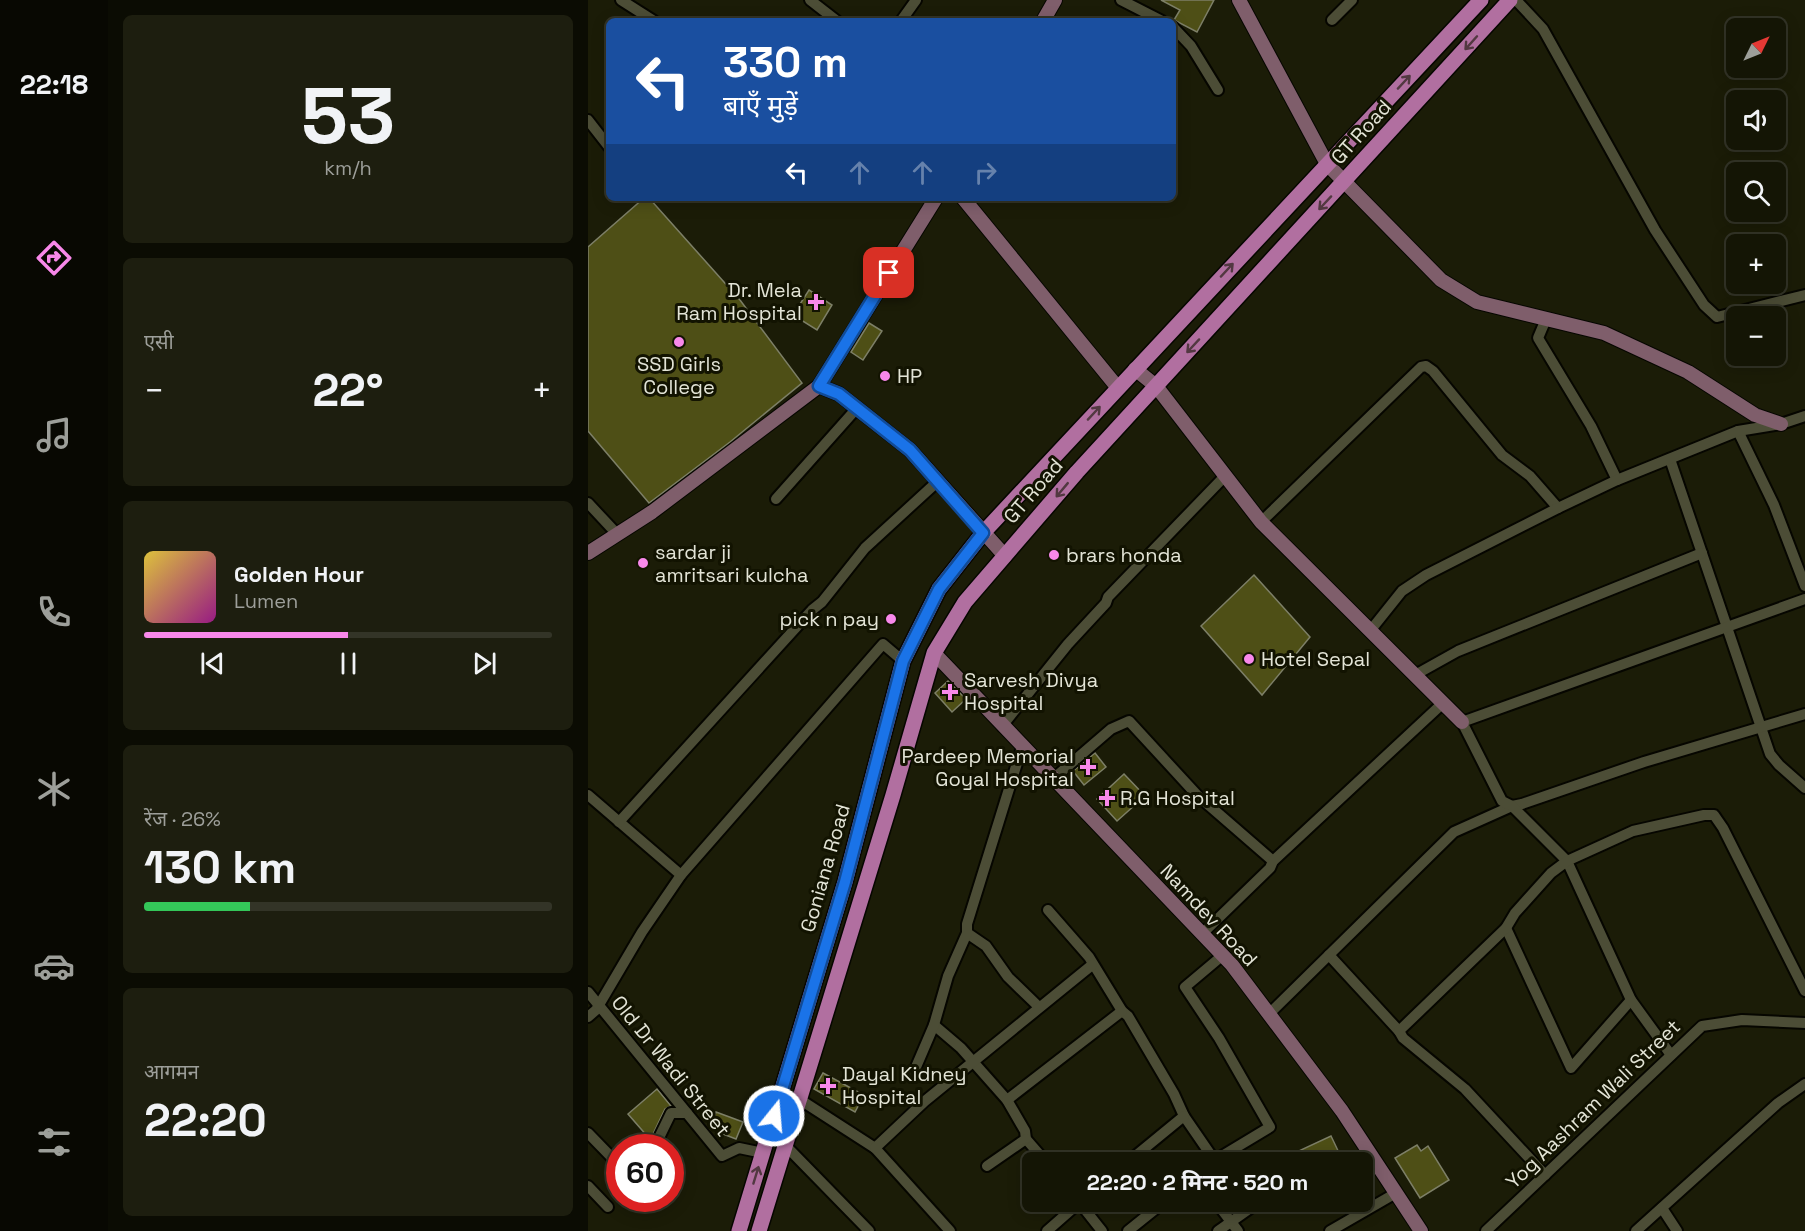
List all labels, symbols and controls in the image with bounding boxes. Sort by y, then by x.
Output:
north arrow [1726,18,1786,78]
map controls [1726,18,1786,366]
one-way arrow [1464,35,1478,50]
text: 330 m [723,36,848,89]
icon: left [624,42,702,120]
text: 53 [301,66,395,166]
text: 22:18 [20,67,88,102]
one-way arrow [1396,75,1411,90]
text: बाएँ मुड़ें [723,88,798,123]
button: sound [1726,90,1786,150]
street label: GT Road [1325,94,1397,170]
text: km/h [324,155,372,181]
icon: left [780,156,813,189]
icon: ahead [843,156,876,189]
icon: ahead [906,156,939,189]
icon: right [969,156,1002,189]
button: search [1726,162,1786,222]
one-way arrow [1318,195,1332,210]
button: + [1726,234,1786,294]
icon: directions [33,237,75,279]
pin [863,247,914,298]
icon: arrive [872,256,905,289]
one-way arrow [1220,263,1234,278]
place label: Dr. Mela Ram Hospital [676,277,802,326]
marker: Dr. Mela Ram Hospital [807,293,825,311]
button: − [1726,306,1786,366]
text: एसी [144,329,174,355]
marker: SSD Girls College [672,335,686,349]
one-way arrow [1186,338,1200,353]
place label: SSD Girls College [637,351,721,400]
text: 22° [312,362,384,419]
place label: HP [897,363,922,389]
marker: HP [878,369,892,383]
text: − [144,370,164,412]
text: + [532,370,552,412]
one-way arrow [1087,406,1101,421]
icon: music [33,414,75,456]
street label: GT Road [998,453,1068,529]
one-way arrow [1055,482,1069,497]
place label: sardar ji amritsari kulcha [655,539,809,588]
place label: brars honda [1066,542,1182,568]
marker: brars honda [1047,548,1061,562]
marker: sardar ji amritsari kulcha [636,556,650,570]
text: Golden Hour [234,560,364,588]
text: Lumen [234,588,298,614]
icon: phone [33,591,75,633]
place label: pick n pay [780,606,879,632]
marker: pick n pay [884,612,898,626]
place label: Hotel Sepal [1261,646,1370,672]
icon: previous [196,647,229,680]
icon: pause [332,647,365,680]
icon: next [468,647,501,680]
marker: Hotel Sepal [1242,652,1256,666]
place label: Sarvesh Divya Hospital [964,667,1098,716]
marker: Sarvesh Divya Hospital [941,683,959,701]
place label: Pardeep Memorial Goyal Hospital [901,743,1074,792]
marker: Pardeep Memorial Goyal Hospital [1079,758,1097,776]
icon: climate [33,768,75,810]
place label: R.G Hospital [1120,785,1235,811]
marker: R.G Hospital [1098,789,1116,807]
street label: Goniana Road [794,801,856,935]
text: रेंज · 26% [144,806,221,832]
text: 130 km [144,839,296,896]
street label: Namdev Road [1155,858,1263,972]
icon: car [33,945,75,987]
street label: Old Dr Wadi Street [606,990,736,1142]
street label: Yog Aashram Wali Street [1500,1014,1686,1194]
text: आगमन [144,1059,199,1085]
place label: Dayal Kidney Hospital [842,1061,967,1110]
marker: Dayal Kidney Hospital [819,1077,837,1095]
position arrow [742,1084,806,1148]
text: 22:20 [144,1092,267,1149]
icon: filters [33,1121,75,1163]
speed limit sign: 60 [606,1134,684,1212]
one-way arrow [751,1166,762,1185]
text: 22:20 · 2 मिनट · 520 m [1087,1168,1308,1196]

